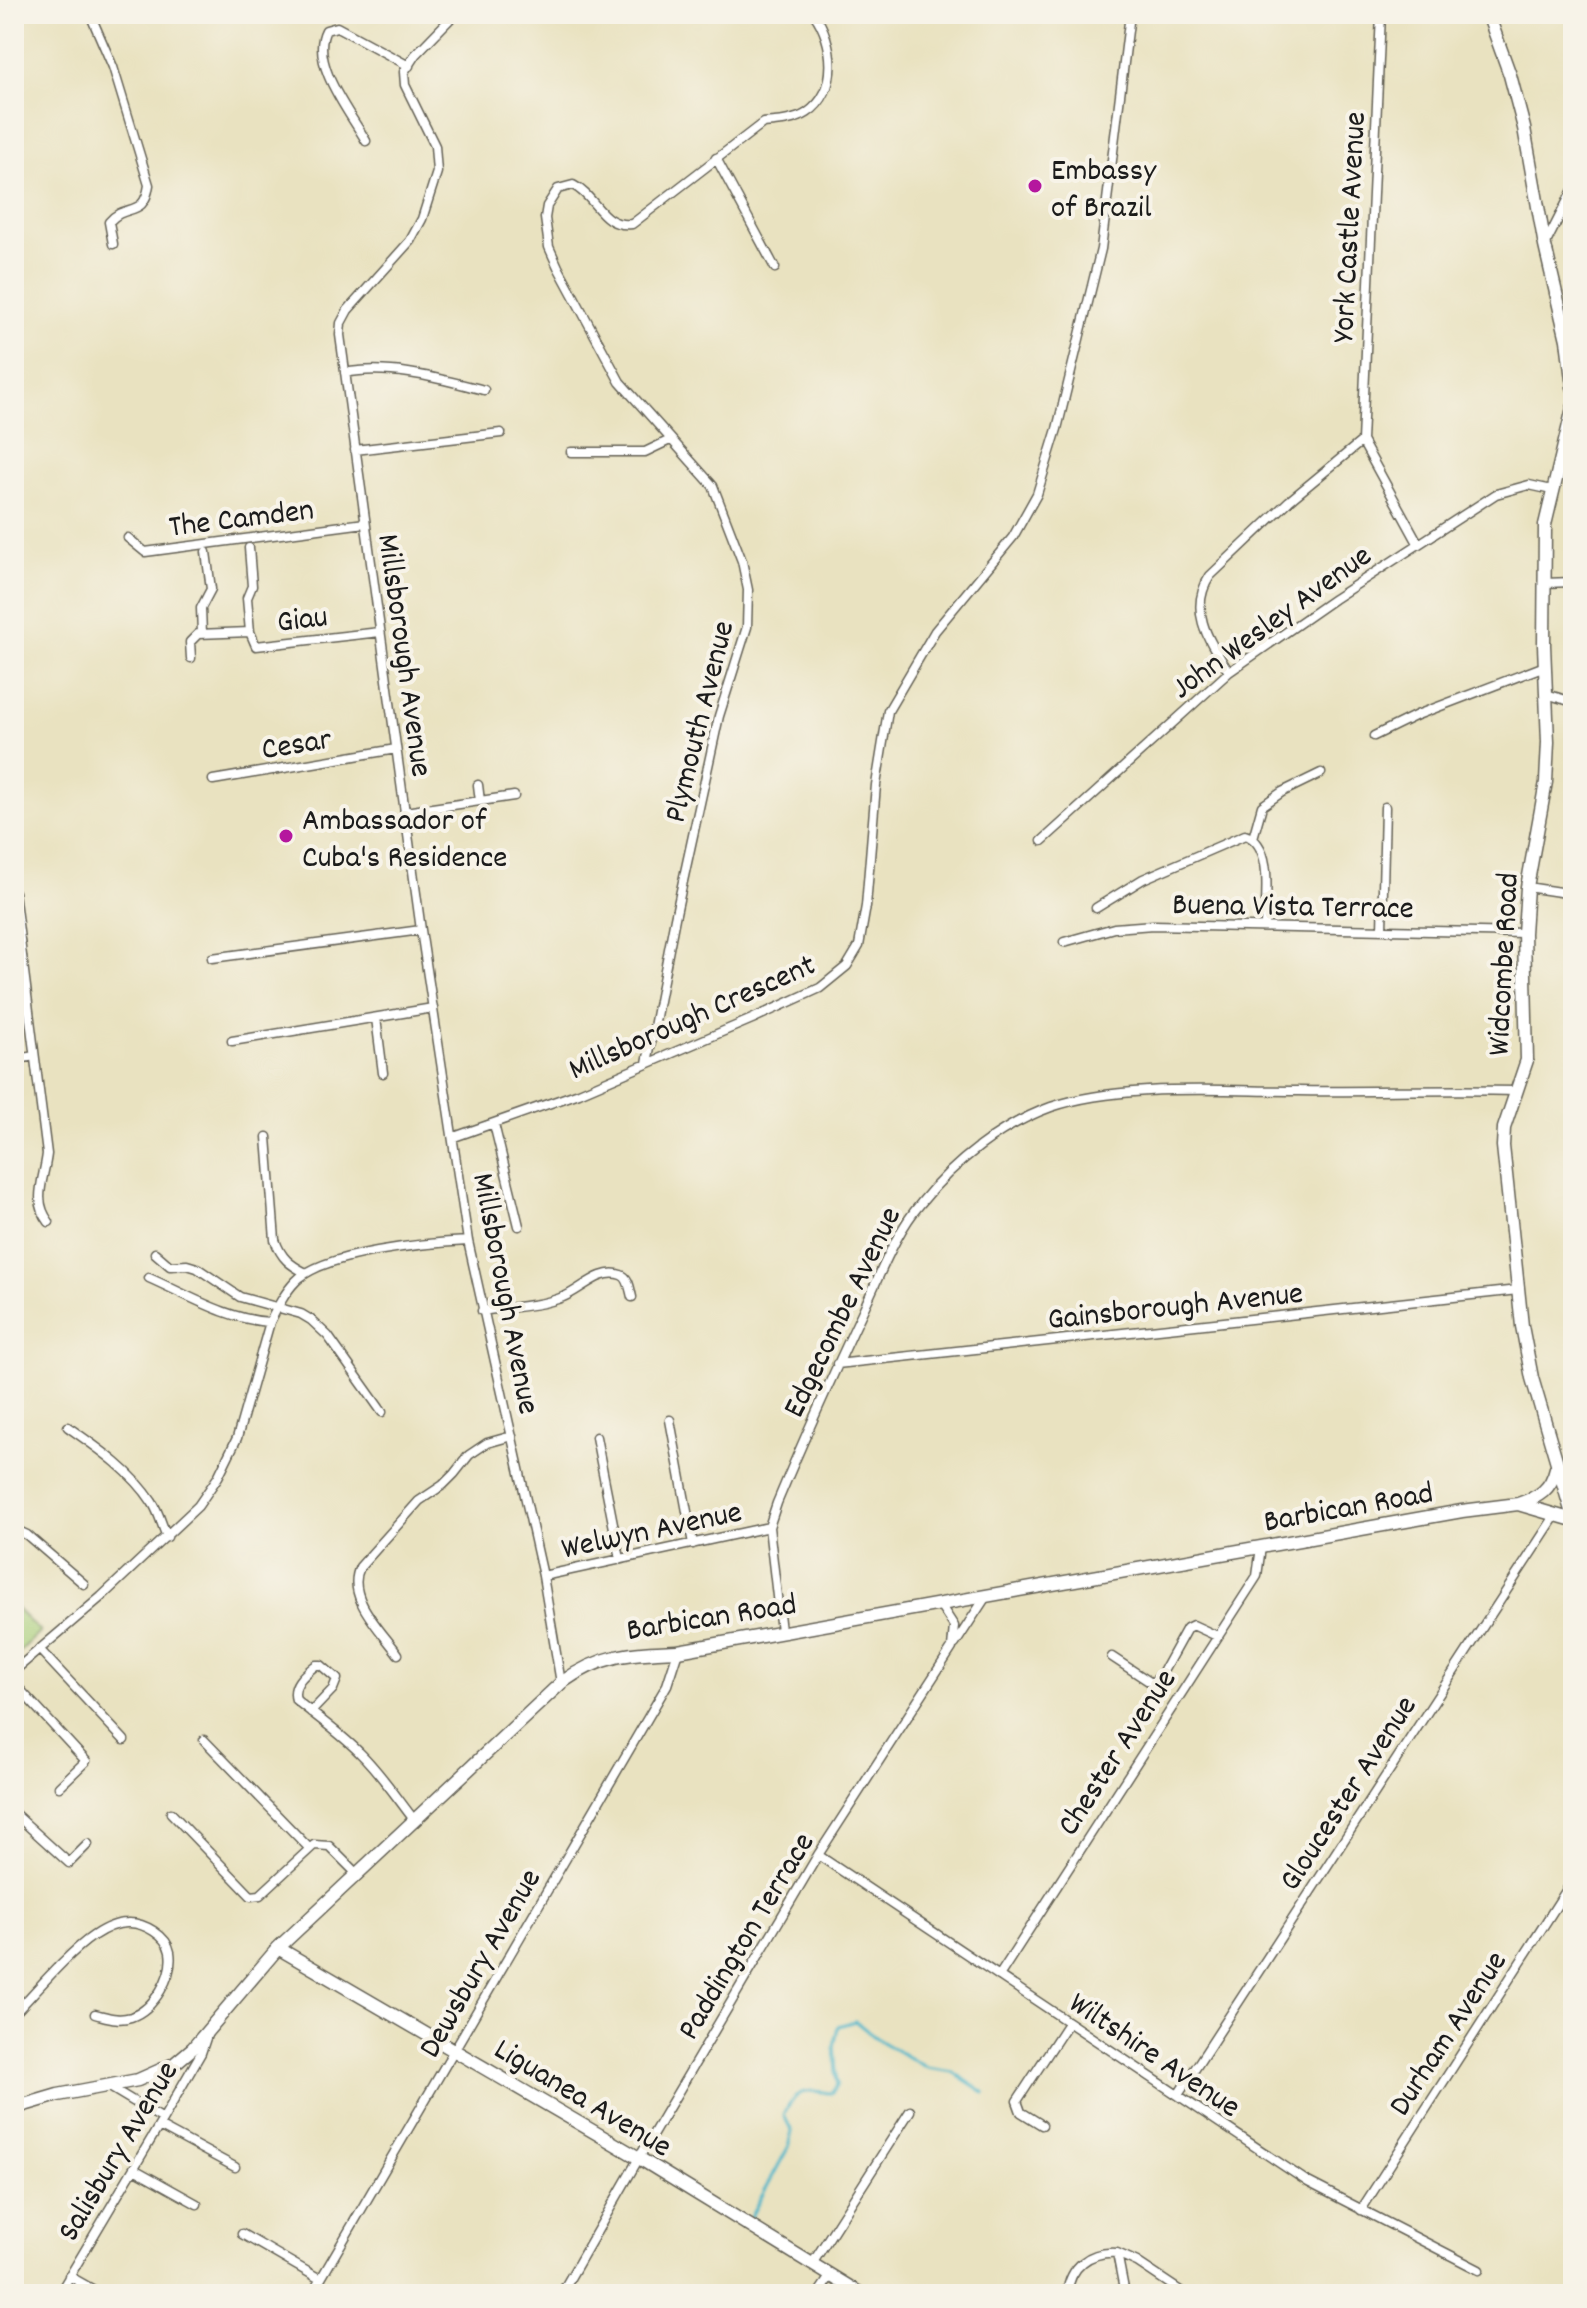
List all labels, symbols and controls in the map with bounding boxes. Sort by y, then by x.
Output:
street label: York Castle Avenue [1323,111,1381,344]
place label: Embassy of Brazil [1051,150,1157,233]
marker: Embassy of Brazil [1026,177,1044,195]
street label: The Camden [167,489,317,553]
street label: Millsborough Avenue [362,531,442,780]
street label: John Wesley Avenue [1163,535,1383,713]
street label: Giau [275,596,331,648]
street label: Plymouth Avenue [655,616,749,828]
street label: Cesar [258,719,335,775]
place label: Ambassador of Cuba's Residence [302,800,507,883]
marker: Ambassador of Cuba's Residence [277,827,295,845]
street label: Widcombe Road [1478,871,1534,1057]
street label: Buena Vista Terrace [1172,884,1414,934]
street label: Millsborough Crescent [562,944,824,1095]
street label: Millsborough Avenue [457,1169,549,1419]
street label: Edgecombe Avenue [774,1200,915,1426]
street label: Gainsborough Avenue [1045,1273,1306,1345]
street label: Barbican Road [1260,1472,1437,1547]
street label: Welwyn Avenue [558,1491,746,1574]
street label: Barbican Road [623,1584,800,1656]
street label: Chester Avenue [1048,1661,1190,1846]
street label: Gloucester Avenue [1270,1688,1431,1902]
street label: Paddington Terrace [668,1825,829,2050]
street label: Dewsbury Avenue [409,1861,555,2068]
street label: Durham Avenue [1380,1943,1521,2126]
street label: Wiltshire Avenue [1058,1983,1248,2132]
street label: Liguanea Avenue [484,2029,679,2172]
street label: Salisbury Avenue [48,2054,192,2252]

